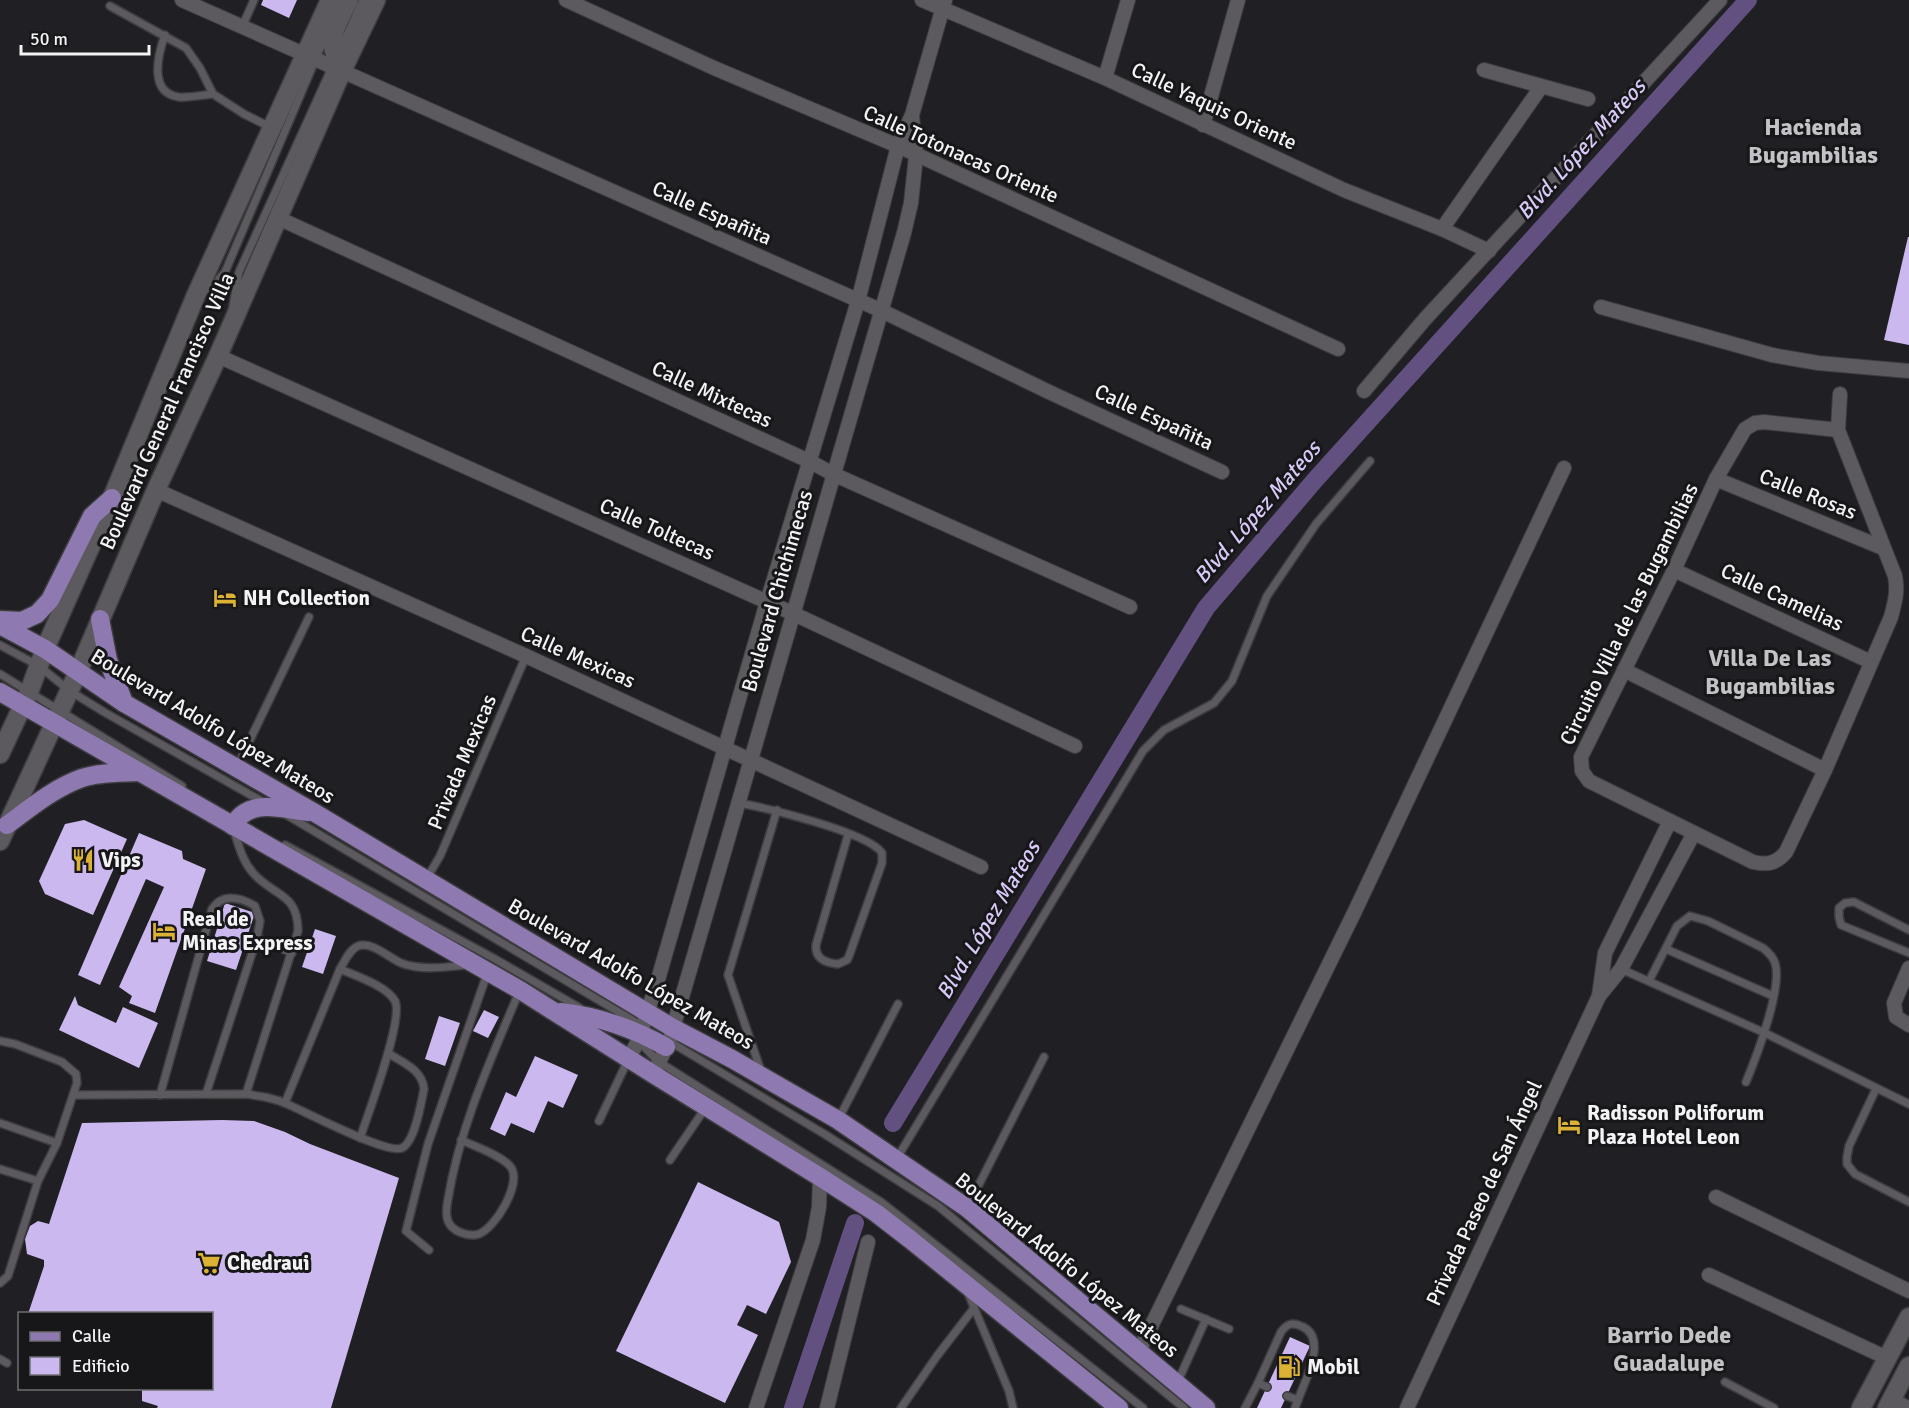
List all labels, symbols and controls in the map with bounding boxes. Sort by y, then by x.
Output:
scale bar [21,18,148,56]
text: 50 m [30,28,68,50]
street label: Calle Yaquis Oriente [1127,56,1301,156]
water label: Blvd. López Mateos [1511,71,1653,225]
street label: Calle Totonacas Oriente [859,99,1063,209]
district label: Hacienda Bugambilias [1748,112,1878,170]
street label: Calle Españita [648,175,776,251]
street label: Boulevard General Francisco Villa [94,268,240,554]
street label: Calle Mixtecas [648,355,776,433]
street label: Calle Españita [1090,378,1218,456]
water label: Blvd. López Mateos [1188,434,1328,589]
street label: Calle Rosas [1756,463,1860,525]
street label: Circuito Villa de las Bugambilias [1554,479,1704,749]
street label: Boulevard Chichimecas [736,487,818,695]
street label: Calle Toltecas [596,492,718,566]
street label: Calle Camelias [1717,557,1847,637]
hotel icon: NH Collection [212,585,238,611]
place label: NH Collection [243,585,370,611]
street label: Calle Mexicas [517,620,639,694]
street label: Boulevard Adolfo López Mateos [86,643,340,809]
district label: Villa De Las Bugambilias [1705,643,1835,701]
street label: Privada Mexicas [422,691,502,833]
water label: Blvd. López Mateos [930,834,1047,1004]
restaurant icon: Vips [70,847,96,873]
place label: Vips [101,847,141,873]
street label: Boulevard Adolfo López Mateos [503,893,759,1055]
place label: Real de Minas Express [182,906,312,956]
hotel icon: Real de Minas Express [151,918,177,944]
street label: Privada Paseo de San Ángel [1420,1076,1548,1310]
place label: Radisson Poliforum Plaza Hotel Leon [1587,1100,1764,1150]
hotel icon: Radisson Poliforum Plaza Hotel Leon [1556,1112,1582,1138]
street label: Boulevard Adolfo López Mateos [950,1167,1184,1363]
supermarket icon: Chedraui [196,1250,222,1276]
place label: Chedraui [227,1250,310,1276]
legend [18,1312,213,1390]
district label: Barrio Dede Guadalupe [1607,1320,1731,1378]
text: Calle [72,1325,111,1347]
fuel station icon: Mobil [1276,1354,1302,1380]
place label: Mobil [1307,1354,1360,1380]
text: Edificio [72,1355,130,1377]

